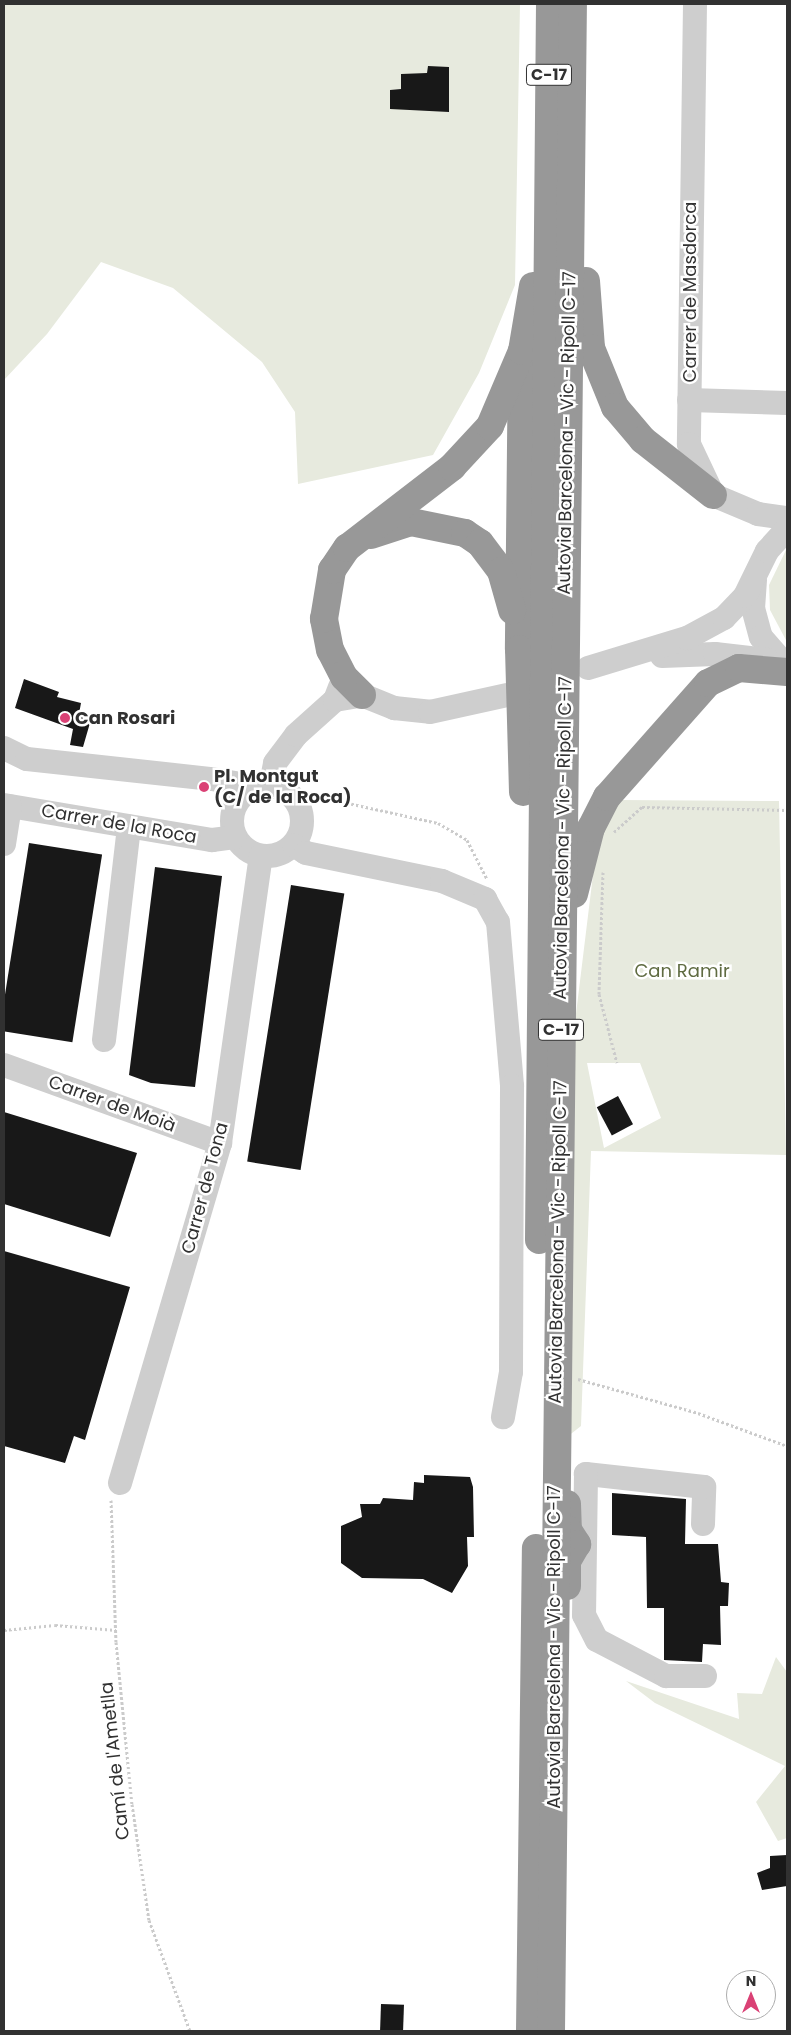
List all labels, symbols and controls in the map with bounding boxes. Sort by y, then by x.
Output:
road number: C-17 [525,62,573,88]
street label: Carrer de Masdorca [679,202,701,382]
street label: Autovia Barcelona - Vic - Ripoll C-17 [553,271,581,595]
street label: Autovia Barcelona - Vic - Ripoll C-17 [549,676,577,1000]
place label: Can Rosari [75,707,175,729]
marker: Can Rosari [59,712,71,724]
place label: Pl. Montgut (C/ de la Roca) [214,766,352,809]
marker: Pl. Montgut (C/ de la Roca) [198,781,210,793]
street label: Carrer de la Roca [40,800,198,848]
park label: Can Ramir [634,960,730,982]
road number: C-17 [537,1016,585,1044]
street label: Carrer de Moià [45,1071,179,1137]
street label: Autovia Barcelona - Vic - Ripoll C-17 [544,1080,572,1404]
street label: Carrer de Tona [177,1120,233,1256]
street label: Autovia Barcelona - Vic - Ripoll C-17 [543,1485,565,1809]
street label: Camí de l'Ametlla [96,1681,134,1841]
north arrow [726,1970,776,2020]
text: N [746,1971,756,1991]

